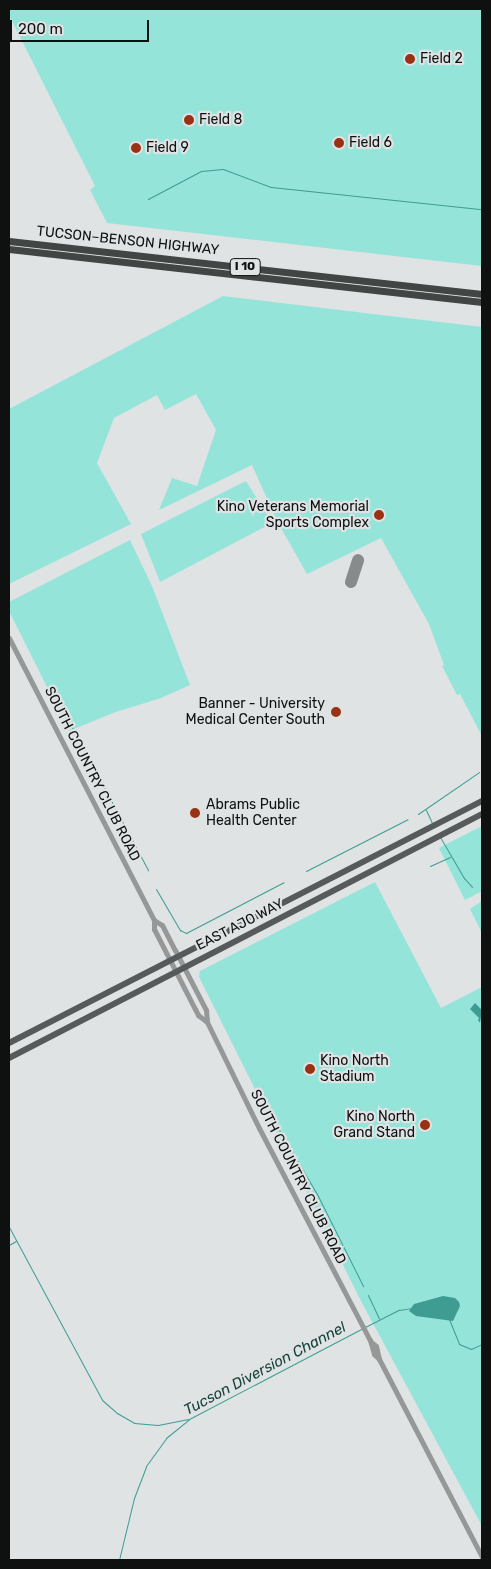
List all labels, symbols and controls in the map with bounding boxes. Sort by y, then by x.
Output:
scale bar [12,10,151,42]
text: 200 m [18,20,63,38]
place label: Field 2 [420,51,463,67]
marker: Field 2 [404,53,416,65]
place label: Field 8 [199,112,242,128]
marker: Field 8 [183,114,195,126]
place label: Field 6 [349,135,392,151]
marker: Field 6 [333,137,345,149]
place label: Field 9 [146,140,189,156]
marker: Field 9 [130,142,142,154]
street label: TUCSON–BENSON HIGHWAY [36,223,220,259]
road number: I 10 [229,258,261,276]
place label: Kino Veterans Memorial Sports Complex [216,499,369,532]
marker: Kino Veterans Memorial Sports Complex [373,509,385,521]
street label: SOUTH COUNTRY CLUB ROAD [40,684,144,864]
place label: Banner - University Medical Center South [185,696,325,729]
marker: Banner - University Medical Center South [329,705,343,719]
place label: Abrams Public Health Center [206,797,300,830]
marker: Abrams Public Health Center [188,806,202,820]
street label: EAST AJO WAY [193,895,287,955]
place label: Kino North Stadium [320,1053,389,1086]
marker: Kino North Stadium [304,1063,316,1075]
street label: SOUTH COUNTRY CLUB ROAD [246,1087,350,1267]
place label: Kino North Grand Stand [334,1109,415,1142]
marker: Kino North Grand Stand [419,1119,431,1131]
water label: Tucson Diversion Channel [181,1319,349,1419]

